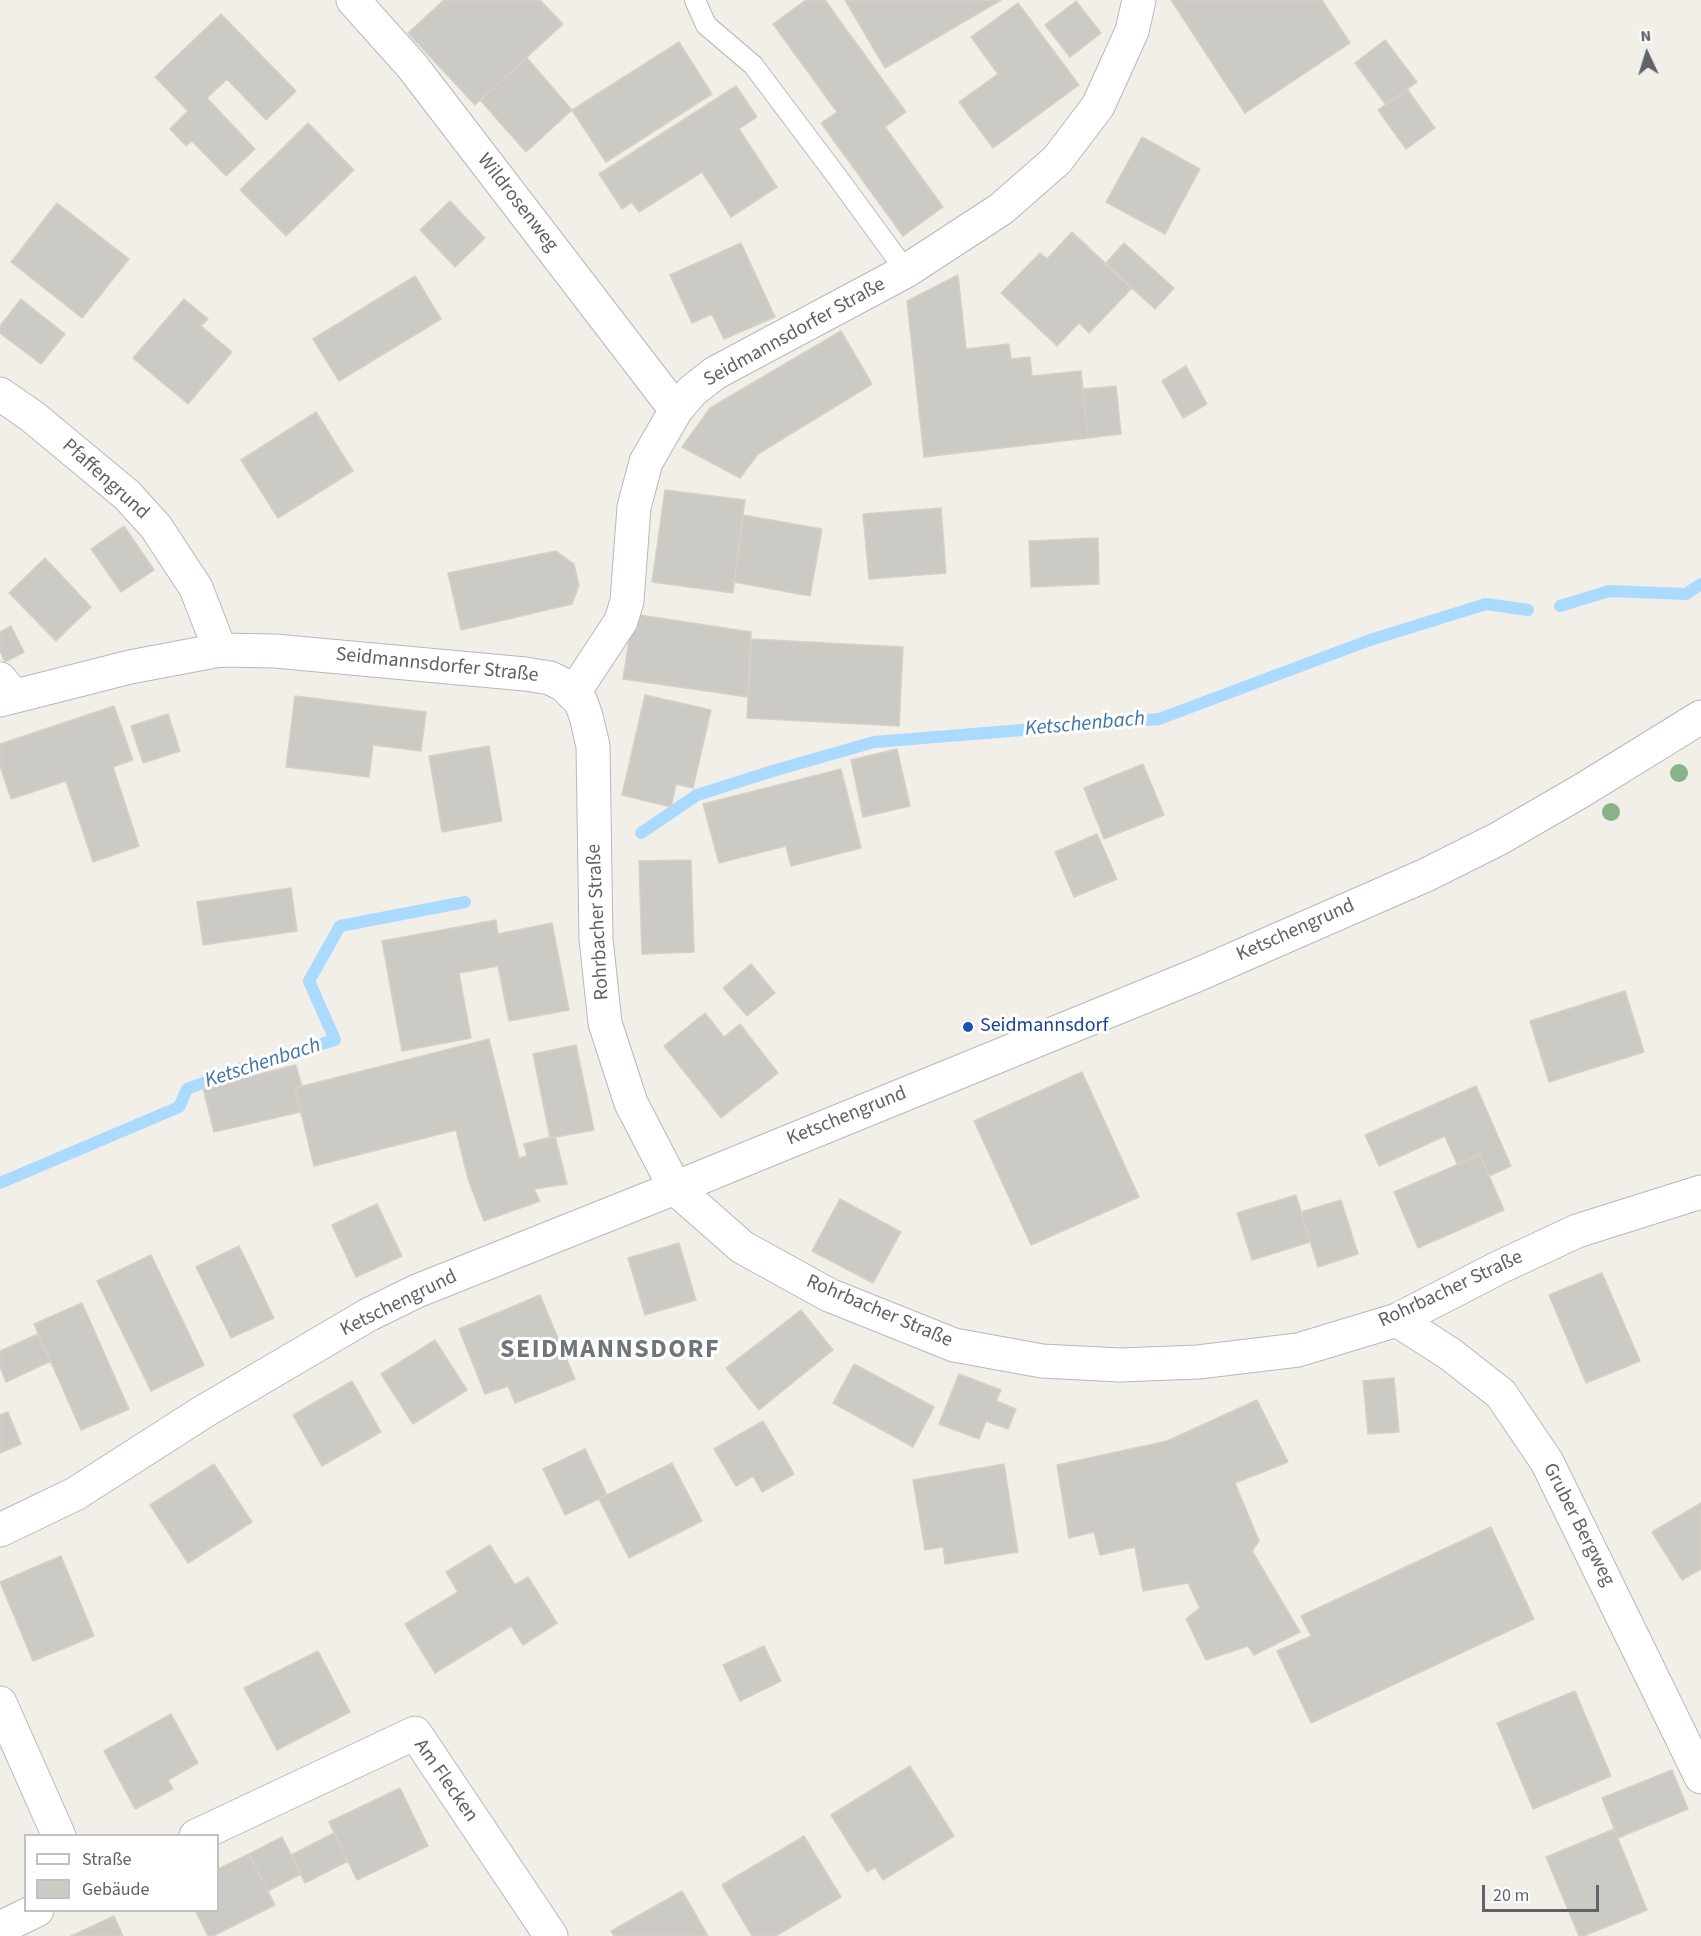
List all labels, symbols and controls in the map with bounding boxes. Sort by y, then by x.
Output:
north arrow [1617,24,1677,84]
text: N [1640,25,1652,47]
street label: Wildrosenweg [471,149,563,257]
street label: Seidmannsdorfer Straße [700,273,890,393]
street label: Pfaffengrund [56,435,154,525]
street label: Seidmannsdorfer Straße [334,643,540,689]
water label: Ketschenbach [1024,707,1146,743]
street label: Rohrbacher Straße [583,843,615,1001]
street label: Ketschengrund [1233,894,1359,968]
place label: Seidmannsdorf [980,1015,1108,1039]
marker: Seidmannsdorf [961,1020,975,1034]
water label: Ketschenbach [202,1033,324,1095]
street label: Ketschengrund [784,1082,910,1152]
street label: Rohrbacher Straße [1375,1246,1527,1334]
street label: Ketschengrund [337,1265,461,1343]
street label: Rohrbacher Straße [802,1270,956,1354]
district label: SEIDMANNSDORF [500,1335,720,1367]
street label: Gruber Bergweg [1537,1460,1619,1590]
street label: Am Flecken [408,1735,482,1827]
legend [24,1834,219,1912]
text: Straße [82,1847,131,1872]
scale bar [1485,1873,1602,1911]
text: Gebäude [82,1877,150,1902]
text: 20 m [1493,1883,1529,1908]

